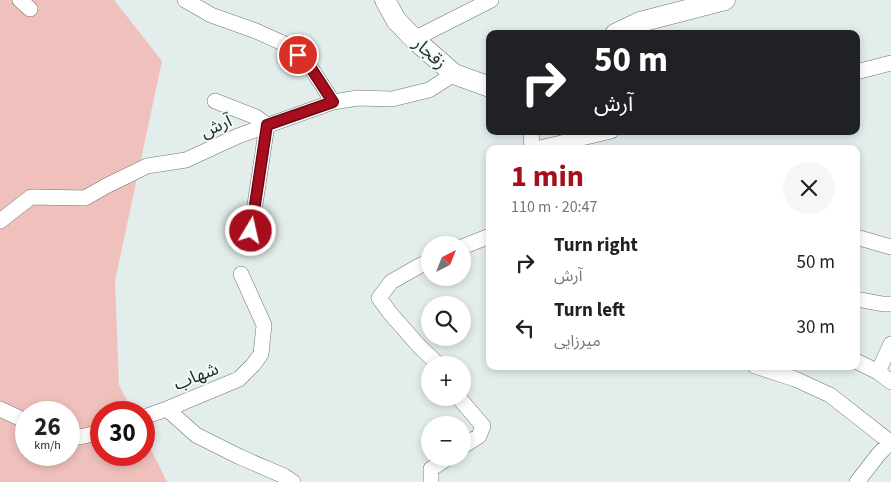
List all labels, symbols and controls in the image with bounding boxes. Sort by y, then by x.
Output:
street label: زقجار [407,31,452,75]
pin [277,34,319,76]
text: 50 m [594,35,668,85]
icon: arrive [284,41,312,69]
icon: right [511,50,576,115]
text: آرش [594,88,633,120]
street label: آرش [196,108,237,144]
text: 1 min [511,155,584,198]
button: close [783,162,835,214]
text: 110 m · 20:47 [511,196,598,218]
position arrow [224,204,276,256]
text: Turn right [554,232,638,259]
north arrow [421,236,471,286]
map controls [421,236,471,466]
icon: right [511,249,539,277]
text: 50 m [797,249,835,276]
text: آرش [554,265,583,287]
button: search [421,296,471,346]
text: Turn left [554,297,625,324]
icon: left [511,314,539,342]
text: 30 m [797,314,835,341]
text: میرزایی [554,330,601,352]
street label: شهاب [170,356,222,397]
button: + [421,356,471,406]
speed limit sign: 30 [90,401,155,466]
text: 26 [34,409,61,445]
button: − [421,416,471,466]
text: km/h [34,437,61,454]

